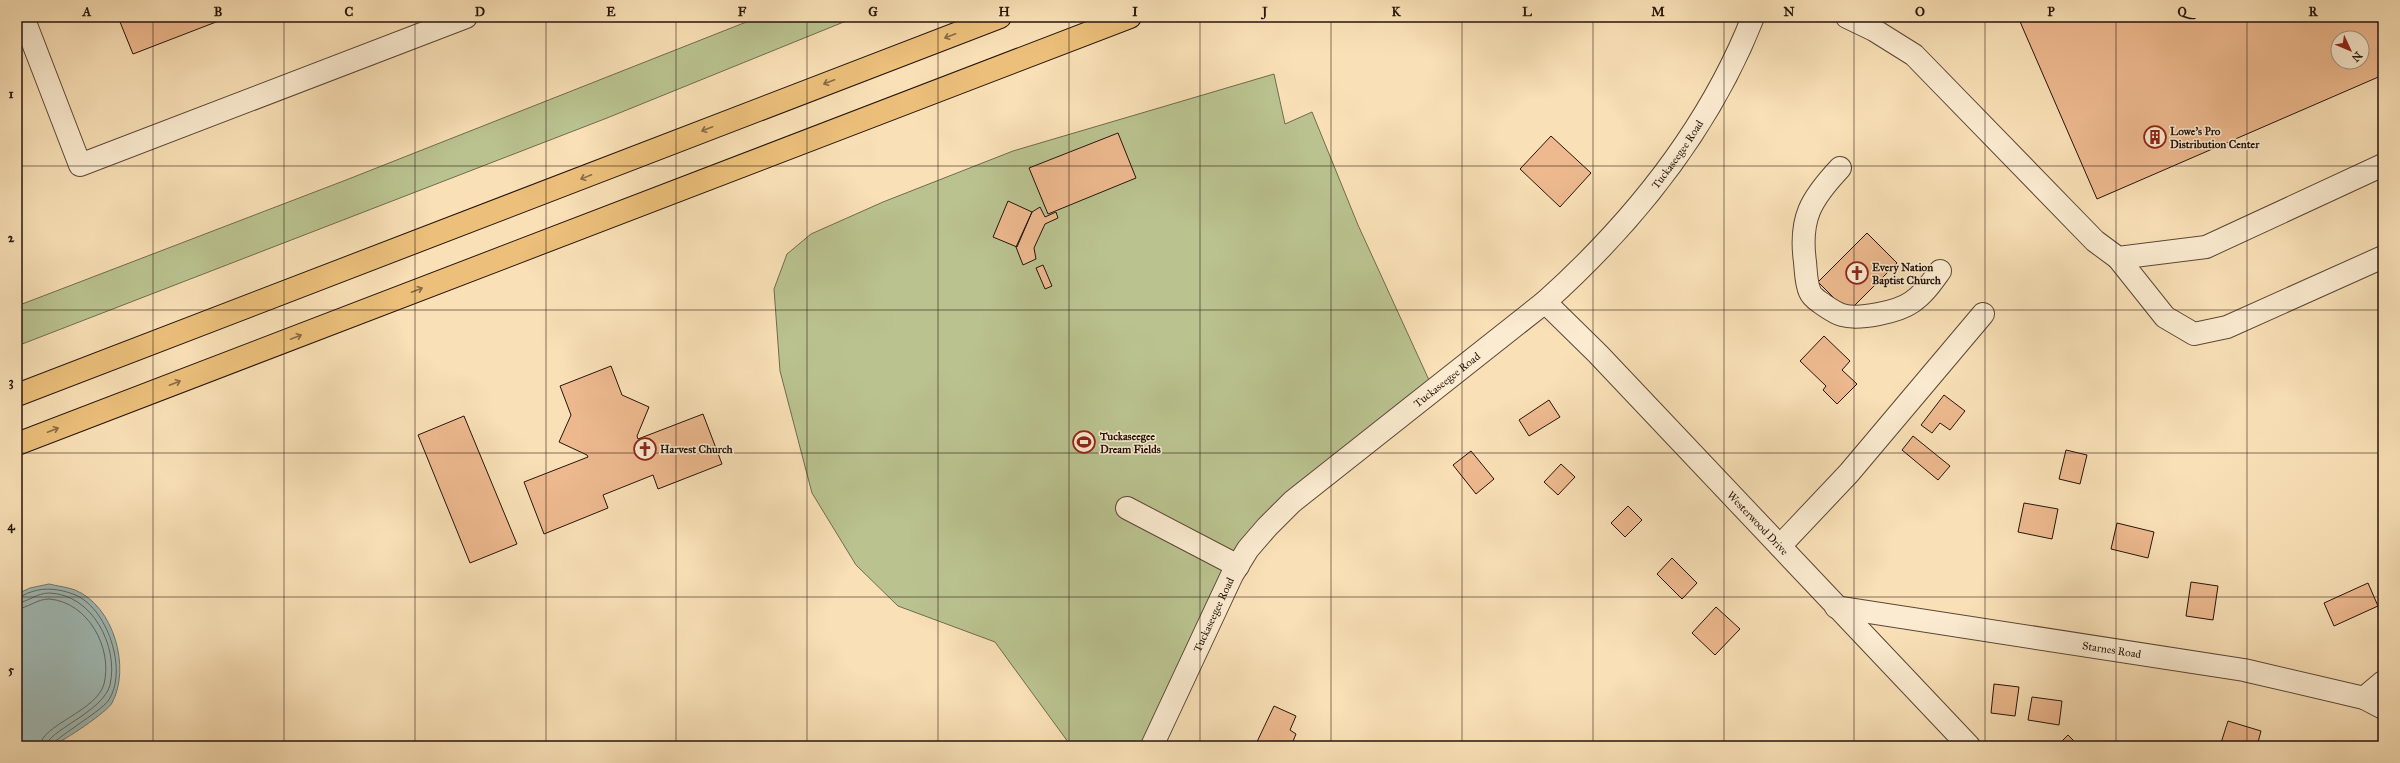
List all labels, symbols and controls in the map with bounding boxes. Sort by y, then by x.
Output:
text: A [82,4,92,20]
text: B [214,4,223,20]
text: C [345,4,354,20]
text: D [475,4,485,20]
text: E [606,4,616,20]
text: F [738,4,747,20]
text: G [868,4,878,20]
text: H [998,4,1010,20]
text: I [1132,4,1138,20]
text: J [1260,4,1268,20]
text: K [1391,4,1401,20]
text: L [1522,4,1532,20]
text: M [1651,4,1665,20]
text: N [1783,4,1795,20]
text: O [1915,4,1925,20]
text: P [2047,4,2055,20]
text: Q [2177,4,2196,20]
text: R [2308,4,2318,20]
north arrow [2330,30,2370,70]
one-way arrow [945,33,957,41]
text: N [2348,49,2365,65]
one-way arrow [823,79,835,87]
text: 1 [8,86,14,102]
street label: Tuckaseegee Road [1649,117,1706,191]
building icon: Lowe's Pro Distribution Center [2142,124,2168,150]
place label: Lowe's Pro Distribution Center [2170,125,2260,151]
one-way arrow [702,126,714,134]
one-way arrow [581,173,593,181]
text: 2 [8,230,15,246]
church icon: Every Nation Baptist Church [1844,260,1870,286]
place label: Every Nation Baptist Church [1872,261,1942,288]
one-way arrow [411,286,423,294]
one-way arrow [290,332,302,340]
street label: Tuckaseegee Road [1411,349,1483,410]
text: 3 [8,374,14,390]
one-way arrow [168,379,180,387]
one-way arrow [47,426,59,434]
sports icon: Tuckaseegee Dream Fields [1071,429,1097,455]
place label: Tuckaseegee Dream Fields [1099,430,1161,456]
church icon: Harvest Church [632,436,658,462]
place label: Harvest Church [660,443,734,456]
street label: Westerwood Drive [1725,488,1792,558]
text: 4 [7,518,15,534]
street label: Tuckaseegee Road [1190,575,1237,654]
street label: Starnes Road [2081,639,2143,661]
text: 5 [8,662,15,678]

